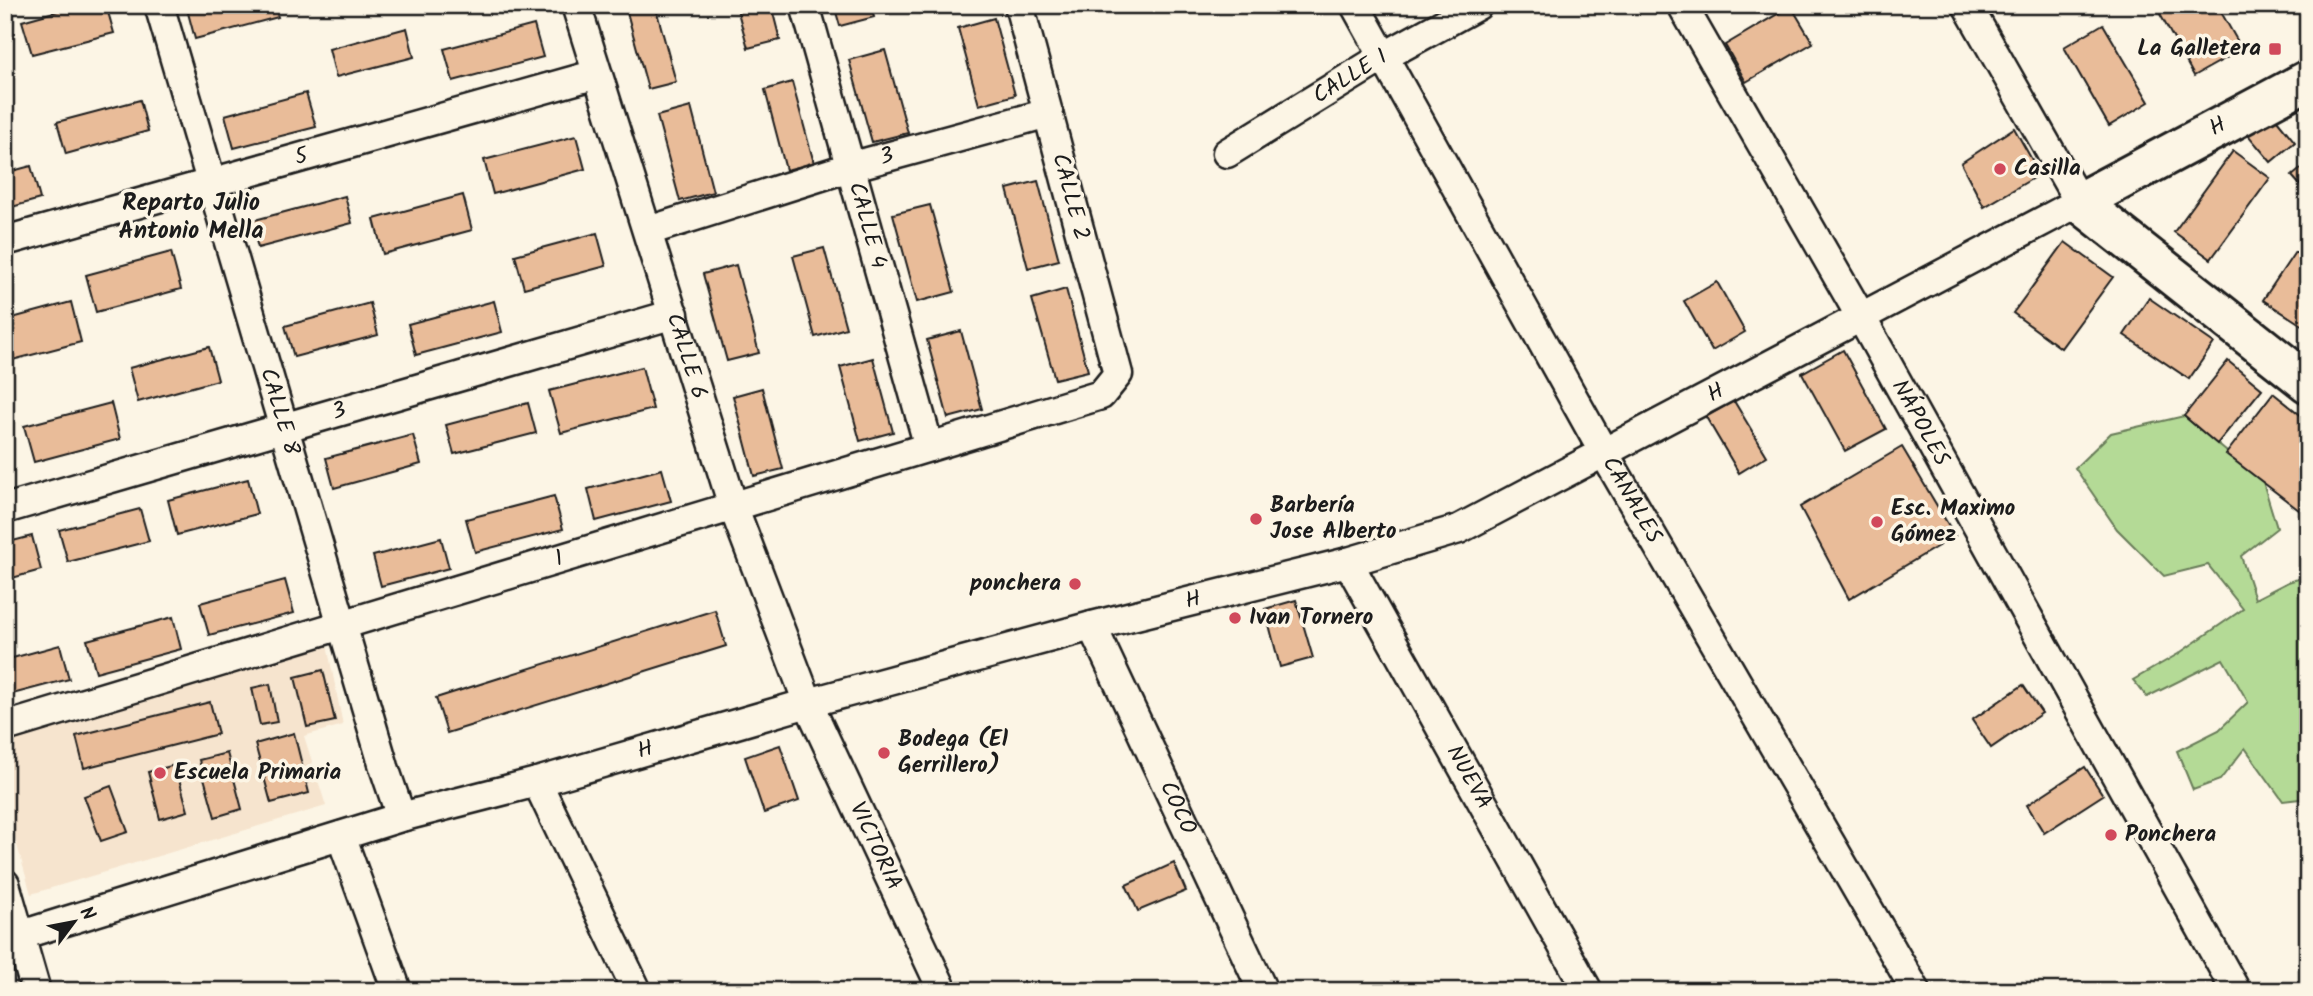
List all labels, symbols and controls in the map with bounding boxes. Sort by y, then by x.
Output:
place label: La Galletera [2137,31,2261,67]
street label: CALLE I [1306,40,1395,114]
marker: La Galletera [2267,41,2283,57]
street label: H [2203,107,2233,147]
street label: 5 [291,138,314,176]
street label: 3 [876,138,898,176]
street label: CALLE 2 [1041,149,1099,245]
place label: Casilla [2014,151,2081,187]
marker: Casilla [1992,161,2008,177]
street label: CALLE 4 [838,178,896,273]
district label: Reparto Julio Antonio Mella [119,184,263,251]
street label: CALLE 6 [656,309,716,404]
street label: CALLE 8 [249,364,309,460]
street label: NÁPOLES [1881,373,1959,473]
street label: H [1701,374,1731,413]
street label: 3 [328,392,350,431]
street label: CANALES [1592,450,1671,550]
place label: Barbería Jose Alberto [1270,488,1397,550]
place label: Esc. Maximo Gómez [1891,491,2015,553]
marker: Barbería Jose Alberto [1248,511,1264,527]
marker: Esc. Maximo Gómez [1869,514,1885,530]
street label: 1 [550,541,568,577]
place label: ponchera [969,566,1061,602]
marker: ponchera [1067,576,1083,592]
street label: H [1181,581,1205,620]
place label: Ivan Tornero [1249,600,1373,636]
marker: Ivan Tornero [1227,610,1243,626]
place label: Bodega (El Gerrillero) [898,722,1009,784]
street label: H [633,731,658,770]
street label: NUEVA [1436,739,1501,816]
marker: Bodega (El Gerrillero) [876,745,892,761]
place label: Escuela Primaria [174,755,342,791]
marker: Escuela Primaria [152,765,168,781]
street label: COCO [1149,775,1205,841]
street label: VICTORIA [839,796,911,896]
place label: Ponchera [2125,817,2217,853]
marker: Ponchera [2103,827,2119,843]
north arrow [38,888,108,958]
text: N [71,901,103,927]

